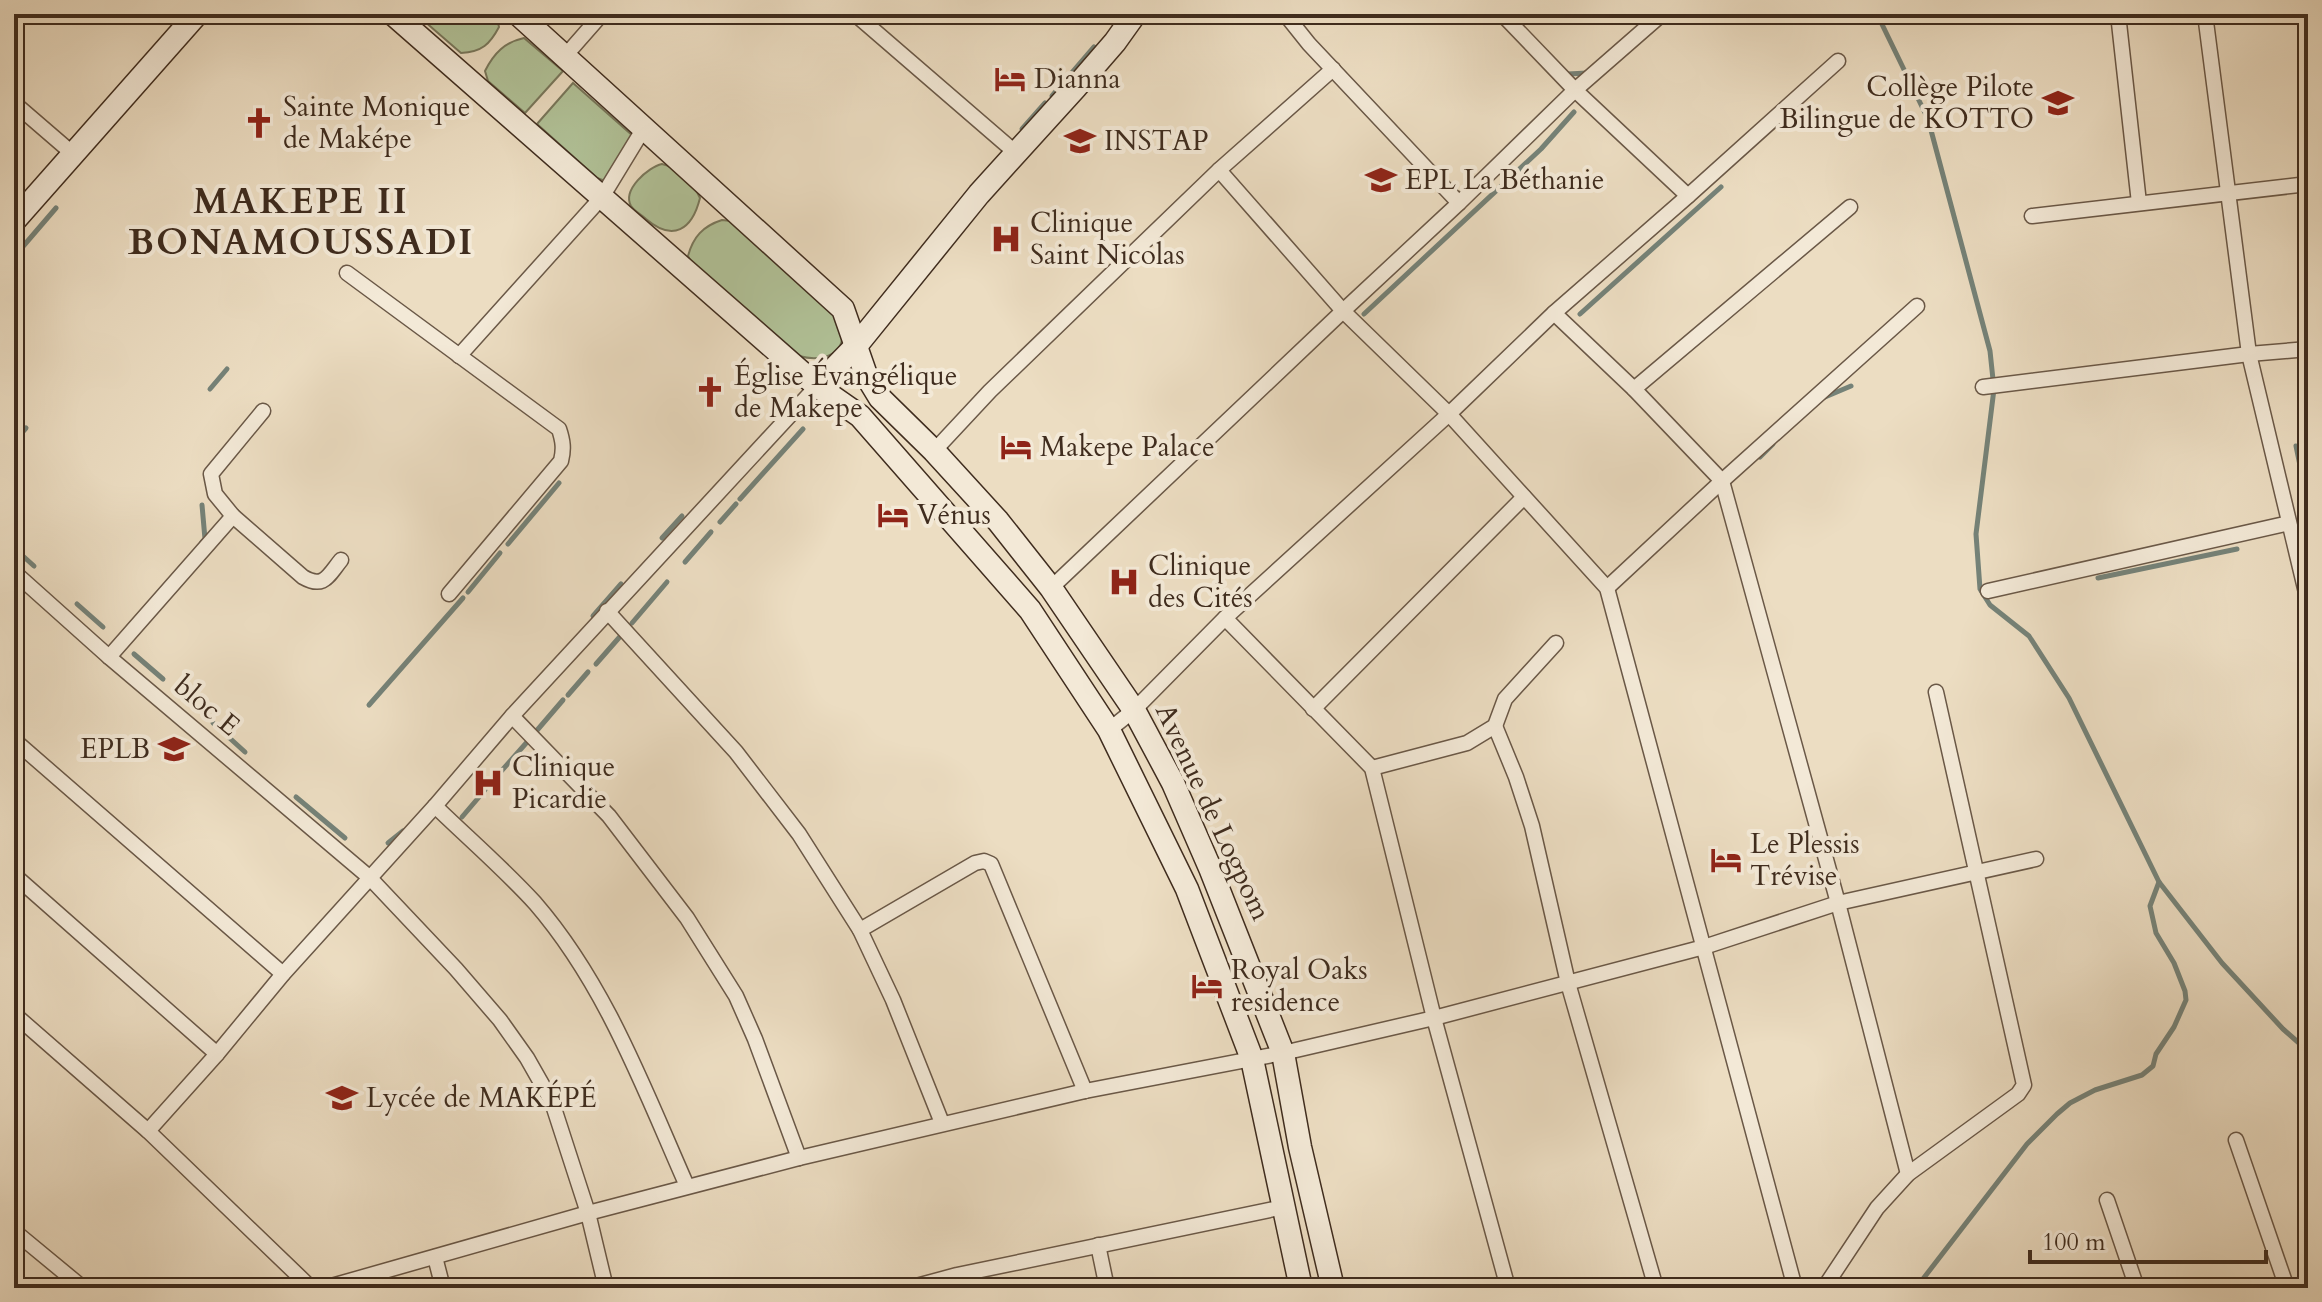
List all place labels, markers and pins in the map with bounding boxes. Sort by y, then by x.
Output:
place label: Dianna [1034,60,1121,98]
hotel icon: Dianna [993,62,1027,96]
place label: Collège Pilote Bilingue de KOTTO [1779,68,2034,138]
school or university icon: Collège Pilote Bilingue de KOTTO [2041,86,2075,120]
place label: Sainte Monique de Maképe [283,88,470,158]
church icon: Sainte Monique de Maképe [242,106,276,140]
place label: INSTAP [1104,122,1208,160]
school or university icon: INSTAP [1063,124,1097,158]
place label: EPL La Béthanie [1405,161,1604,199]
school or university icon: EPL La Béthanie [1364,163,1398,197]
place label: Clinique Saint Nicolas [1030,204,1185,274]
hospital icon: Clinique Saint Nicolas [989,222,1023,256]
place label: Église Évangélique de Makepe [734,357,958,427]
church icon: Église Évangélique de Makepe [693,375,727,409]
place label: Makepe Palace [1040,428,1215,466]
hotel icon: Makepe Palace [999,430,1033,464]
place label: Vénus [917,496,991,534]
hotel icon: Vénus [876,498,910,532]
place label: Clinique des Cités [1148,547,1253,617]
hospital icon: Clinique des Cités [1107,565,1141,599]
place label: EPLB [80,730,150,768]
school or university icon: EPLB [157,732,191,766]
place label: Clinique Picardie [512,748,615,818]
hospital icon: Clinique Picardie [471,766,505,800]
place label: Le Plessis Trévise [1750,825,1860,895]
hotel icon: Le Plessis Trévise [1709,843,1743,877]
place label: Royal Oaks residence [1231,951,1368,1021]
hotel icon: Royal Oaks residence [1190,969,1224,1003]
place label: Lycée de MAKÉPÉ [366,1079,597,1117]
school or university icon: Lycée de MAKÉPÉ [325,1081,359,1115]

